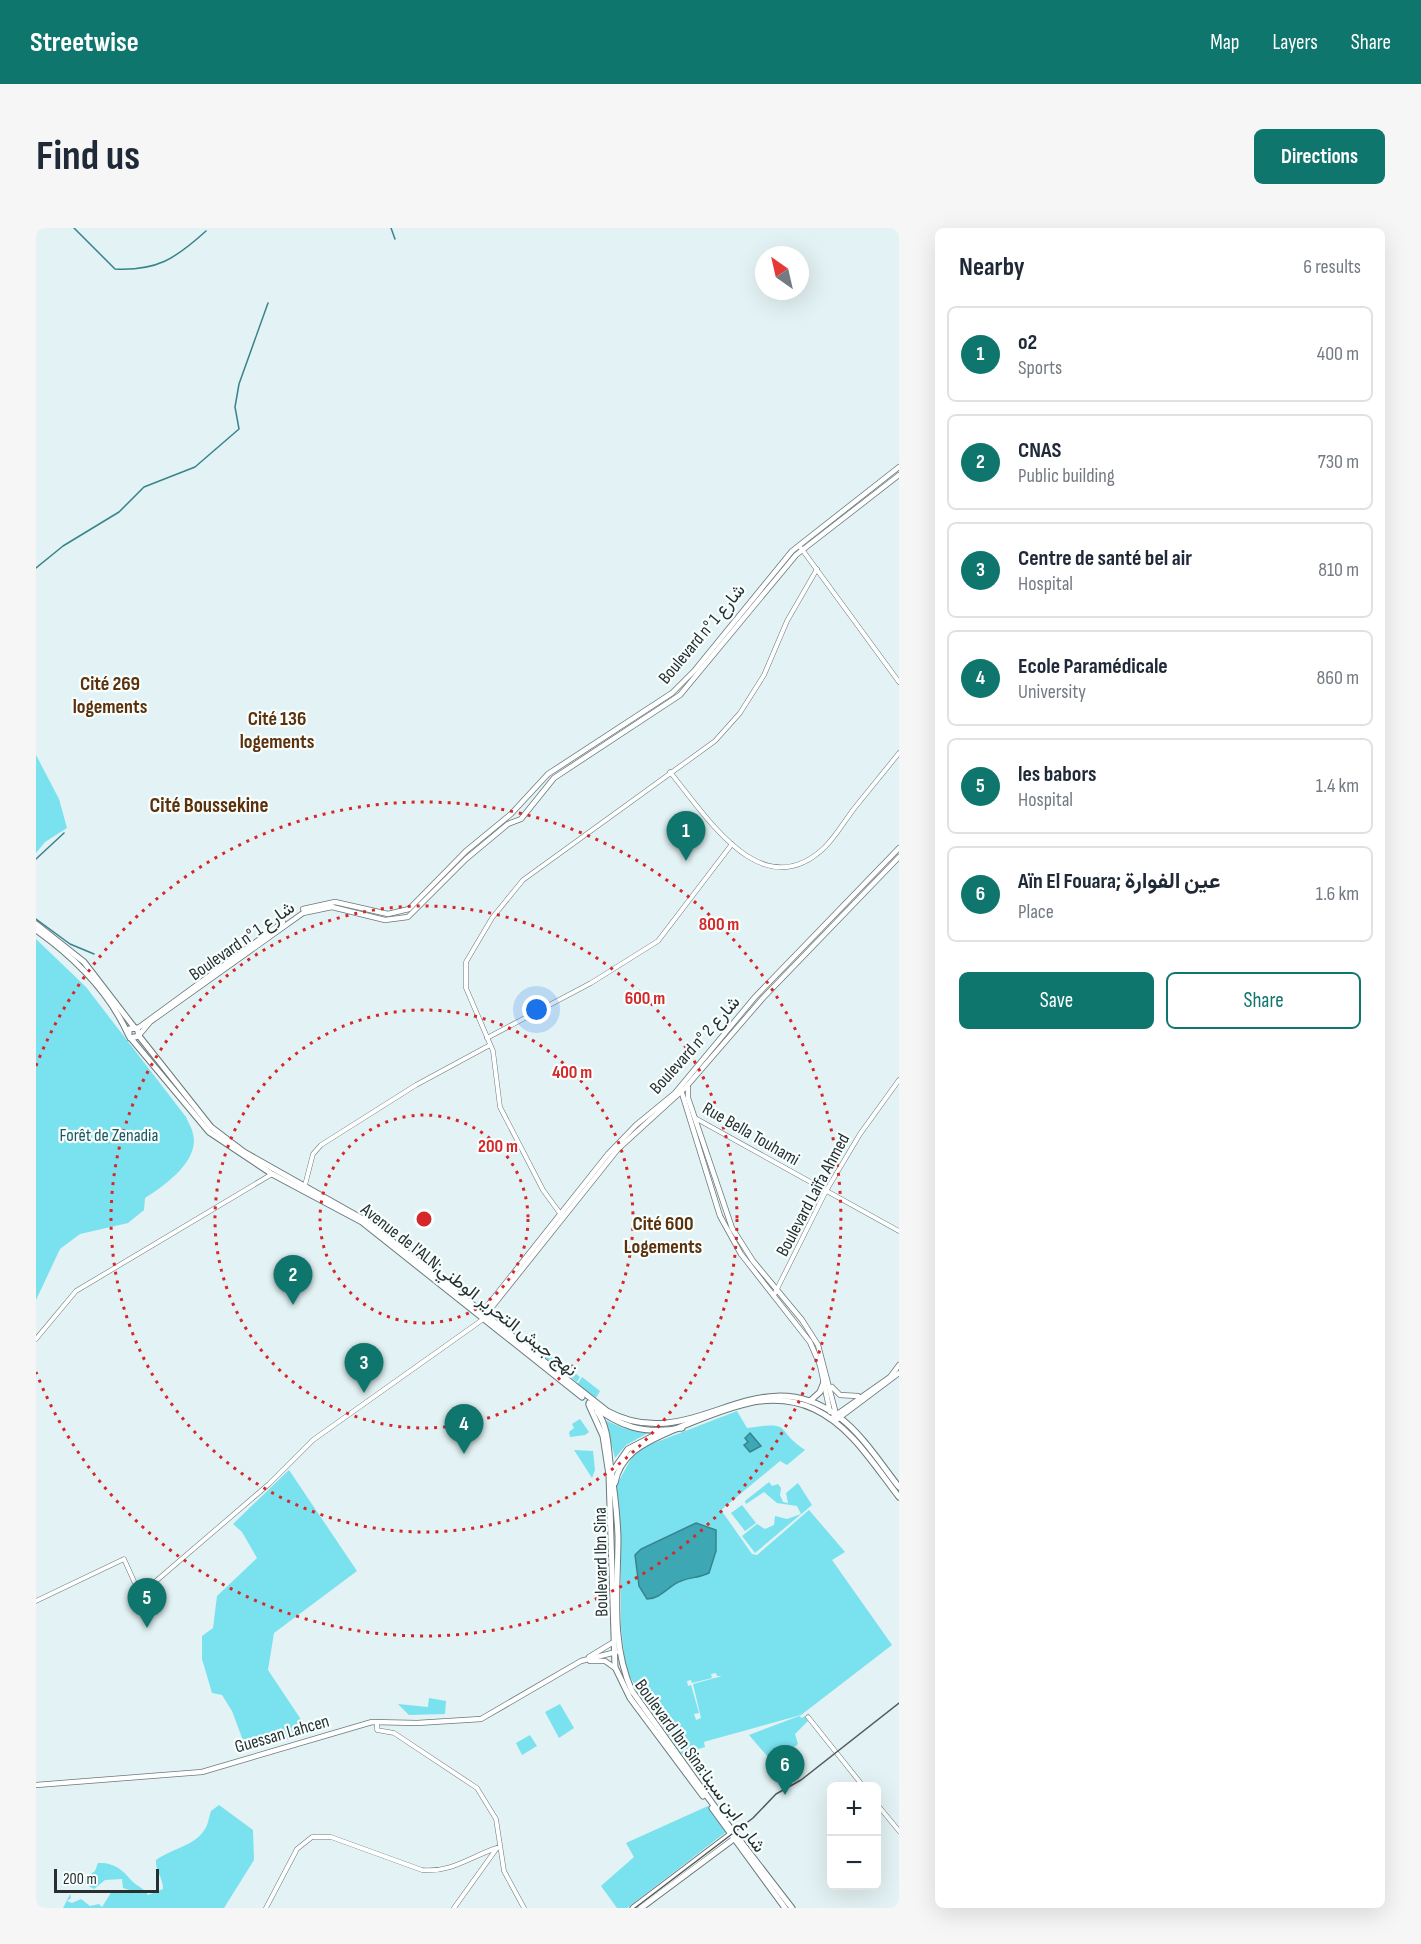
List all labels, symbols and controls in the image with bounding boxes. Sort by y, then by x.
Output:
text: Streetwise [30,26,139,59]
text: Map [1210,30,1239,55]
text: Layers [1272,30,1318,55]
text: Share [1351,30,1391,55]
button: Directions [1254,129,1385,184]
text: Find us [36,131,140,182]
north arrow [755,246,809,300]
text: Nearby [959,252,1025,283]
text: 6 results [1303,255,1361,279]
text: o2 [1018,329,1037,356]
text: 1 [977,342,984,366]
text: 400 m [1317,342,1359,366]
text: Sports [1018,356,1062,380]
text: CNAS [1018,437,1061,464]
text: 2 [976,450,985,474]
text: 730 m [1318,450,1359,474]
text: Public building [1018,464,1115,488]
text: Centre de santé bel air [1018,545,1192,572]
text: 3 [976,558,985,582]
text: 810 m [1318,558,1359,582]
text: Hospital [1018,572,1073,596]
street label: Boulevard n° شارع 1 [654,580,751,689]
text: Ecole Paramédicale [1018,653,1168,680]
text: 4 [976,666,985,690]
text: 860 m [1317,666,1359,690]
district label: Cité 269 logements [73,672,148,719]
text: University [1018,680,1086,704]
district label: Cité 136 logements [240,707,315,754]
text: les babors [1018,761,1096,788]
text: 5 [976,774,985,798]
text: 1.4 km [1316,774,1359,798]
text: Hospital [1018,788,1073,812]
district label: Cité Boussekine [150,793,268,818]
pin: 1 [666,812,706,861]
text: Aïn El Fouara; عين الفوارة [1018,868,1220,895]
text: 6 [976,882,985,906]
text: 1.6 km [1316,882,1359,906]
street label: Boulevard n° شارع 1 [185,897,299,986]
text: Place [1018,900,1054,924]
text: 800 m [699,914,739,935]
button: Save [959,972,1154,1029]
button: Share [1166,972,1361,1029]
text: 600 m [625,988,665,1009]
street label: Boulevard n° شارع 2 [645,992,745,1099]
your location [522,995,551,1024]
text: 400 m [552,1062,592,1083]
street label: Rue Bella Touhami [699,1098,803,1170]
park label: Forêt de Zenadia [60,1125,158,1146]
street label: Boulevard Laïfa Ahmed [772,1130,854,1260]
text: 200 m [478,1136,518,1157]
street label: Avenue de l'ALN;نهج جيش التحرير الوطني [353,1198,581,1384]
centre of rings [414,1209,434,1229]
district label: Cité 600 Logements [624,1212,702,1259]
pin: 2 [274,1256,312,1305]
pin: 3 [344,1344,384,1393]
pin: 4 [444,1404,484,1454]
street label: Boulevard Ibn Sina [590,1507,612,1617]
pin: 5 [128,1578,166,1628]
street label: Boulevard Ibn Sina:شارع ابن سينا [629,1675,770,1857]
street label: Guessan Lahcen [232,1710,332,1758]
pin: 6 [766,1746,804,1795]
map controls [827,1782,881,1890]
button: + [827,1782,881,1836]
button: − [827,1836,881,1890]
scale bar [54,1866,159,1894]
text: 200 m [63,1870,97,1889]

